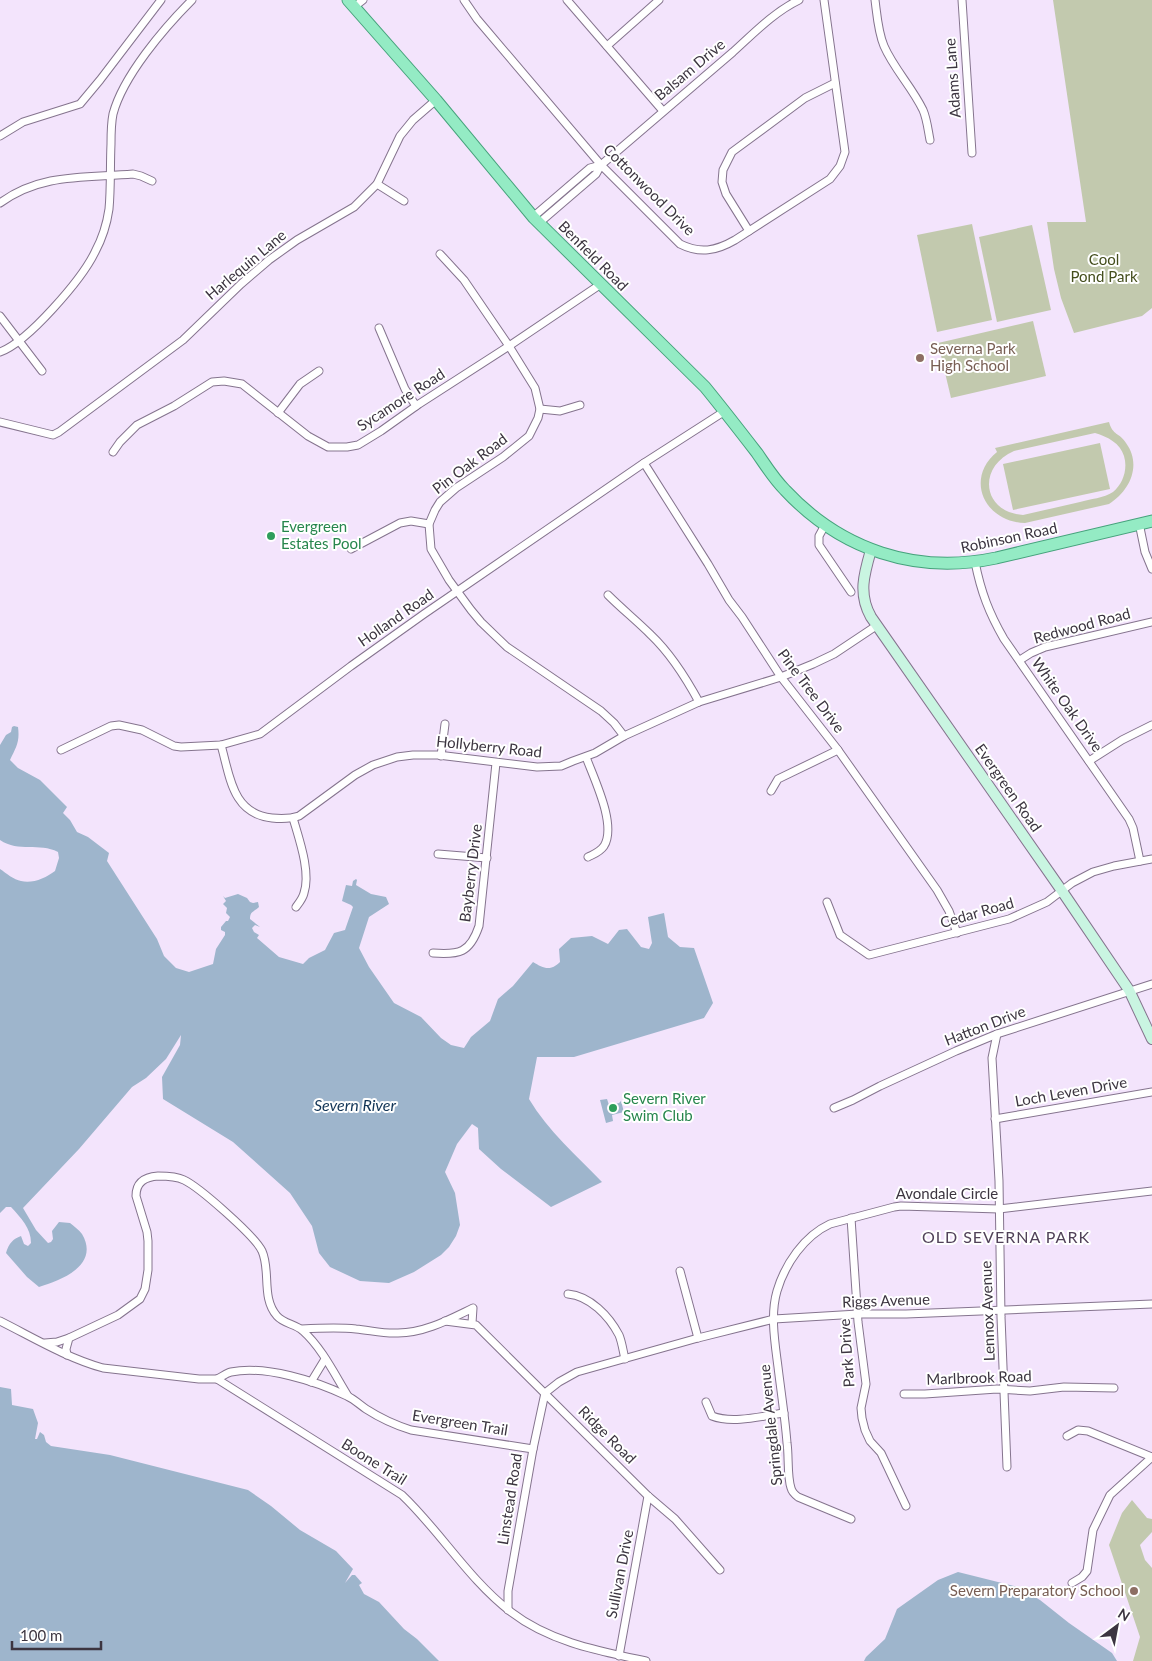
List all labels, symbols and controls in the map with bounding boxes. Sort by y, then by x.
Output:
street label: Balsam Drive [650,35,728,104]
street label: Adams Lane [940,37,964,119]
street label: Cottonwood Drive [600,140,699,239]
street label: Benfield Road [555,217,632,294]
street label: Harlequin Lane [201,225,289,303]
park label: Cool Pond Park [1070,250,1138,285]
place label: Severna Park High School [930,339,1016,374]
marker: Severna Park High School [914,352,926,364]
street label: Sycamore Road [353,364,448,434]
street label: Pin Oak Road [429,429,510,497]
place label: Evergreen Estates Pool [281,517,362,552]
street label: Robinson Road [959,518,1059,556]
marker: Evergreen Estates Pool [265,530,277,542]
street label: Holland Road [354,585,437,650]
street label: Redwood Road [1031,603,1132,647]
street label: Pine Tree Drive [775,645,849,736]
street label: White Oak Drive [1029,654,1107,755]
street label: Hollyberry Road [435,732,543,761]
street label: Evergreen Road [972,740,1046,835]
street label: Bayberry Drive [455,823,485,923]
street label: Cedar Road [938,893,1016,931]
street label: Hatton Drive [942,1001,1028,1049]
street label: Loch Leven Drive [1013,1072,1128,1110]
place label: Severn River Swim Club [623,1089,706,1124]
water label: Severn River [314,1095,396,1114]
marker: Severn River Swim Club [607,1102,619,1114]
street label: Avondale Circle [896,1184,998,1202]
district label: OLD SEVERNA PARK [922,1227,1090,1246]
street label: Lennox Avenue [976,1260,998,1362]
street label: Riggs Avenue [842,1289,930,1311]
street label: Park Drive [835,1318,857,1388]
street label: Springdale Avenue [755,1364,785,1487]
street label: Marlbrook Road [926,1366,1032,1388]
street label: Ridge Road [575,1402,640,1467]
street label: Evergreen Trail [411,1406,509,1438]
street label: Boone Trail [339,1434,410,1488]
street label: Linstead Road [493,1452,525,1546]
street label: Sullivan Drive [602,1528,636,1620]
place label: Severn Preparatory School [950,1581,1124,1599]
marker: Severn Preparatory School [1128,1585,1140,1597]
north arrow [1092,1601,1142,1651]
text: N [1115,1604,1133,1625]
scale bar [12,1618,101,1650]
text: 100 m [20,1626,62,1644]

